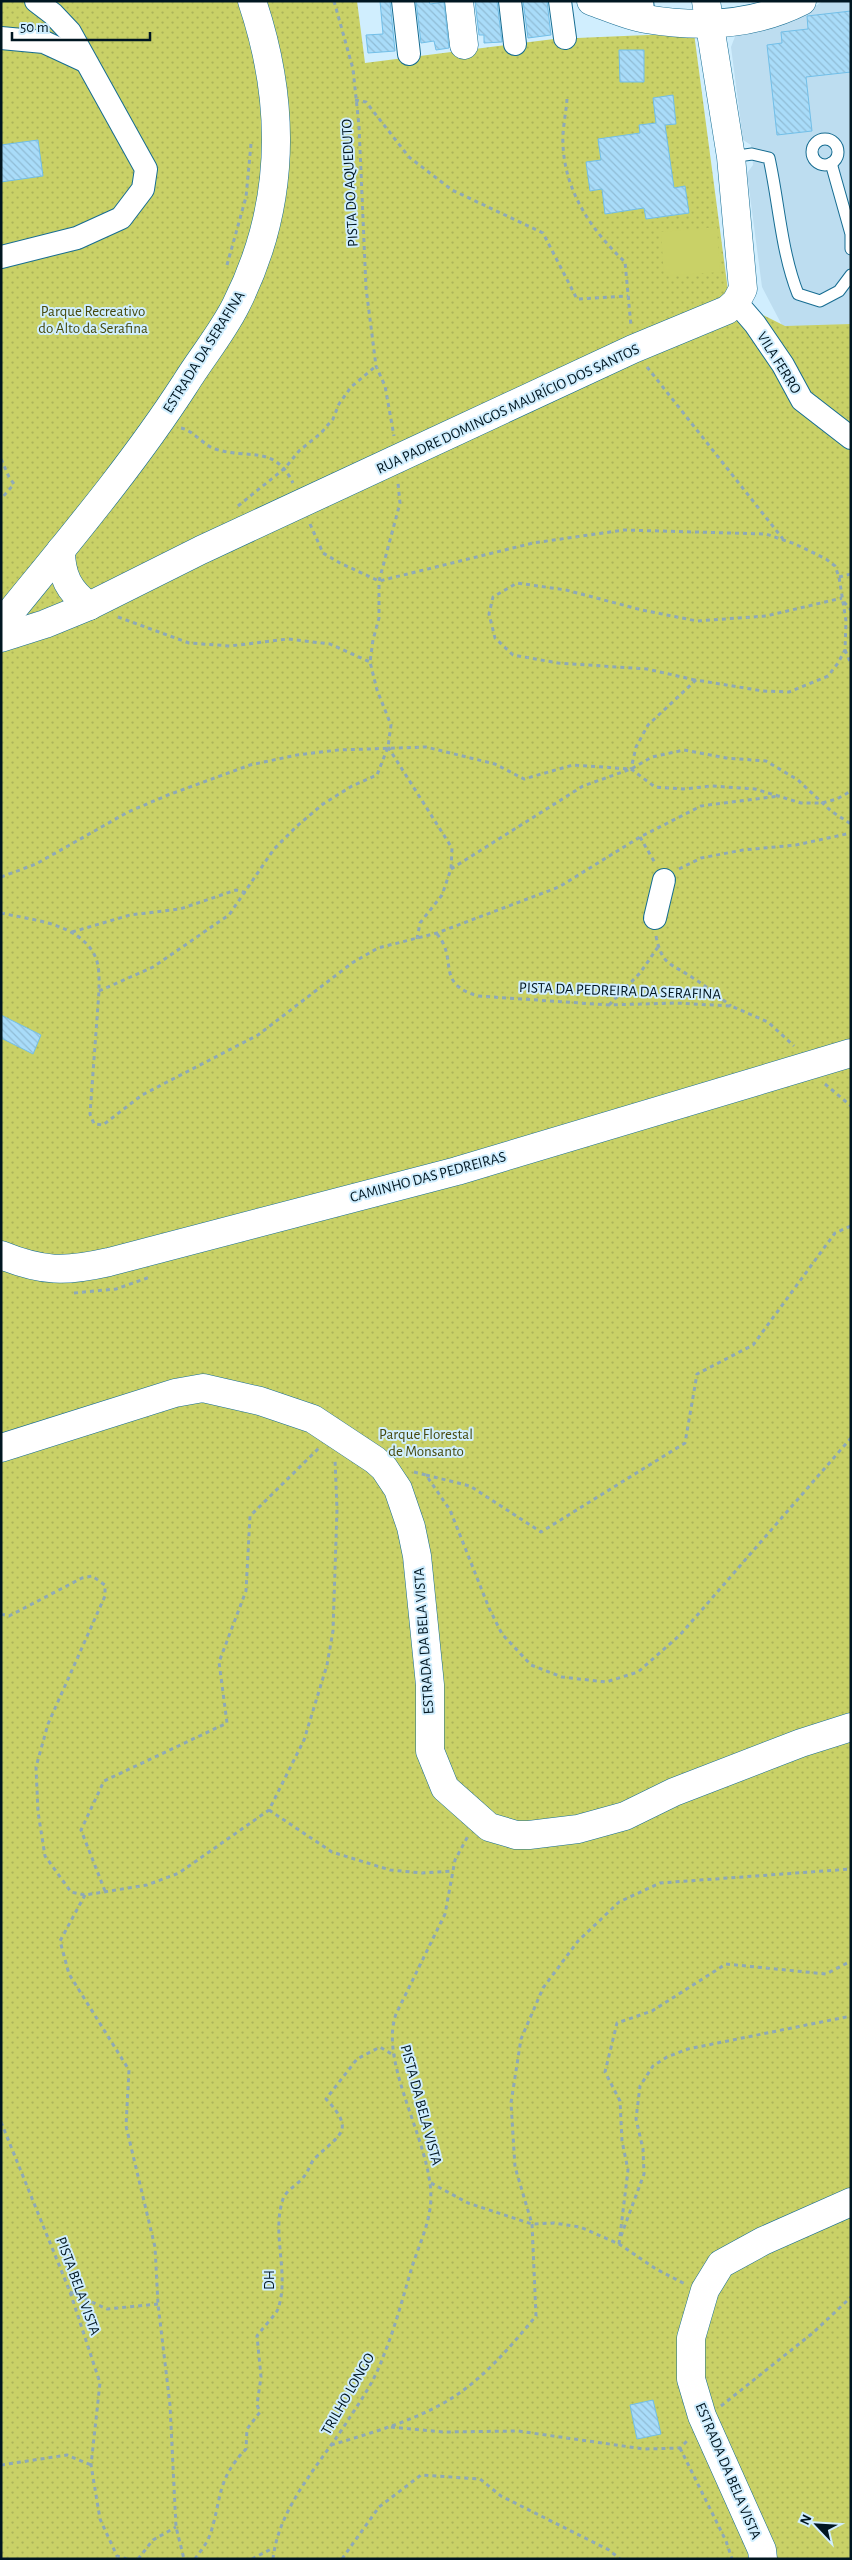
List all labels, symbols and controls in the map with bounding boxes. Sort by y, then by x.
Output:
scale bar [12,10,150,42]
text: 50 m [20,20,49,35]
street label: PISTA DO AQUEDUTO [339,119,361,247]
street label: ESTRADA DA SERAFINA [160,288,248,416]
park label: Parque Recreativo do Alto da Serafina [38,304,148,336]
street label: VILA FERRO [754,329,804,397]
street label: RUA PADRE DOMINGOS MAURÍCIO DOS SANTOS [373,340,642,477]
street label: PISTA DA PEDREIRA DA SERAFINA [519,980,722,1002]
street label: CAMINHO DAS PEDREIRAS [348,1149,508,1205]
park label: Parque Florestal de Monsanto [379,1427,473,1459]
street label: ESTRADA DA BELA VISTA [411,1567,437,1715]
street label: PISTA DA BELA VISTA [398,2043,444,2167]
street label: PISTA BELA VISTA [53,2235,103,2338]
street label: DH [262,2270,277,2290]
street label: TRILHO LONGO [319,2351,377,2437]
street label: ESTRADA DA BELA VISTA [692,2400,764,2542]
north arrow [792,2500,842,2550]
text: N [798,2513,815,2527]

